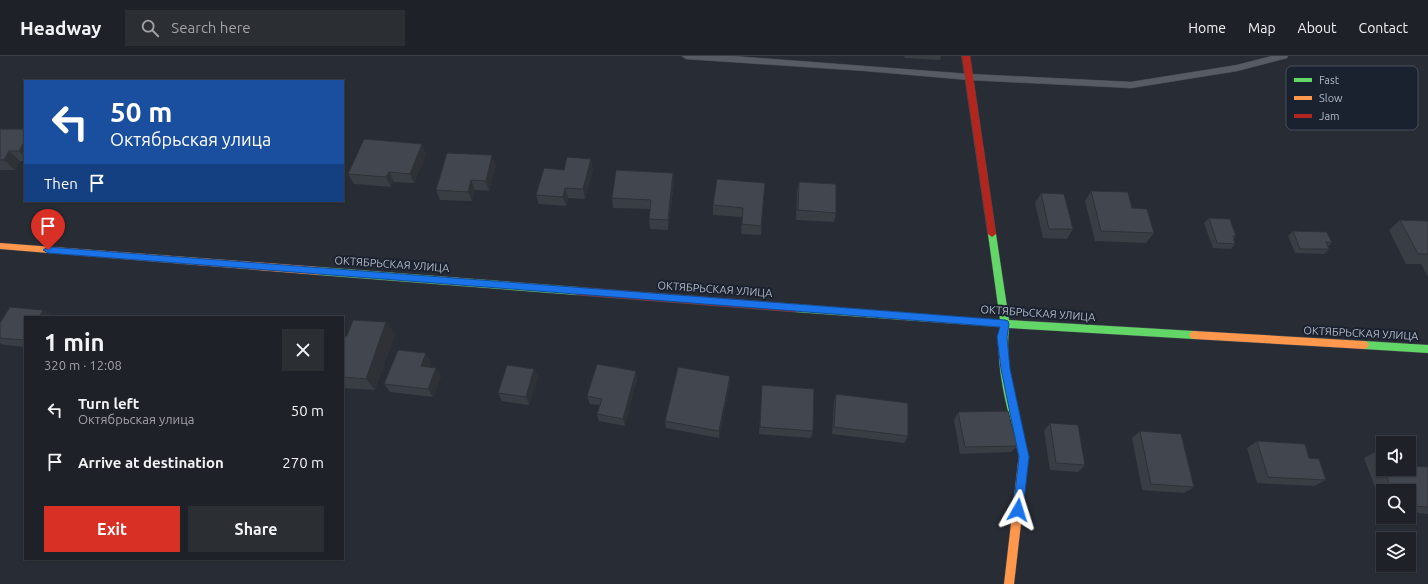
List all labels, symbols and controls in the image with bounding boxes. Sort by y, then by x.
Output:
search box [125,10,405,46]
text: Headway [20,17,101,39]
icon: search [139,17,161,39]
text: Search here [171,19,251,36]
text: Home [1188,20,1226,36]
text: Map [1248,20,1276,36]
text: About [1298,20,1337,36]
text: Contact [1359,20,1408,36]
legend [1286,66,1418,130]
text: Fast [1319,74,1340,86]
text: Slow [1319,92,1343,104]
icon: left [44,96,96,148]
text: 50 m [110,96,172,127]
text: Jam [1319,110,1340,122]
text: Октябрьская улица [110,129,271,149]
icon: arrive [86,172,108,194]
text: Then [44,175,78,192]
pin [31,209,65,250]
icon: arrive [37,215,59,237]
street label: ОКТЯБРЬСКАЯ УЛИЦА [334,254,451,274]
street label: ОКТЯБРЬСКАЯ УЛИЦА [657,279,774,299]
street label: ОКТЯБРЬСКАЯ УЛИЦА [980,303,1097,323]
street label: ОКТЯБРЬСКАЯ УЛИЦА [1303,324,1420,342]
text: 1 min [44,329,105,356]
button: close [282,329,324,371]
text: 320 m · 12:08 [44,358,122,372]
text: Turn left [78,395,139,412]
icon: left [44,399,66,421]
text: 50 m [291,402,324,419]
text: Октябрьская улица [78,412,194,426]
map controls [1376,436,1416,572]
button: sound [1376,436,1416,476]
icon: arrive [44,451,66,473]
text: Arrive at destination [78,454,224,471]
text: 270 m [282,454,324,471]
button: search [1376,484,1416,524]
position arrow [997,489,1039,531]
button: Exit [44,506,180,552]
button: Share [188,506,324,552]
button: layers [1376,532,1416,572]

